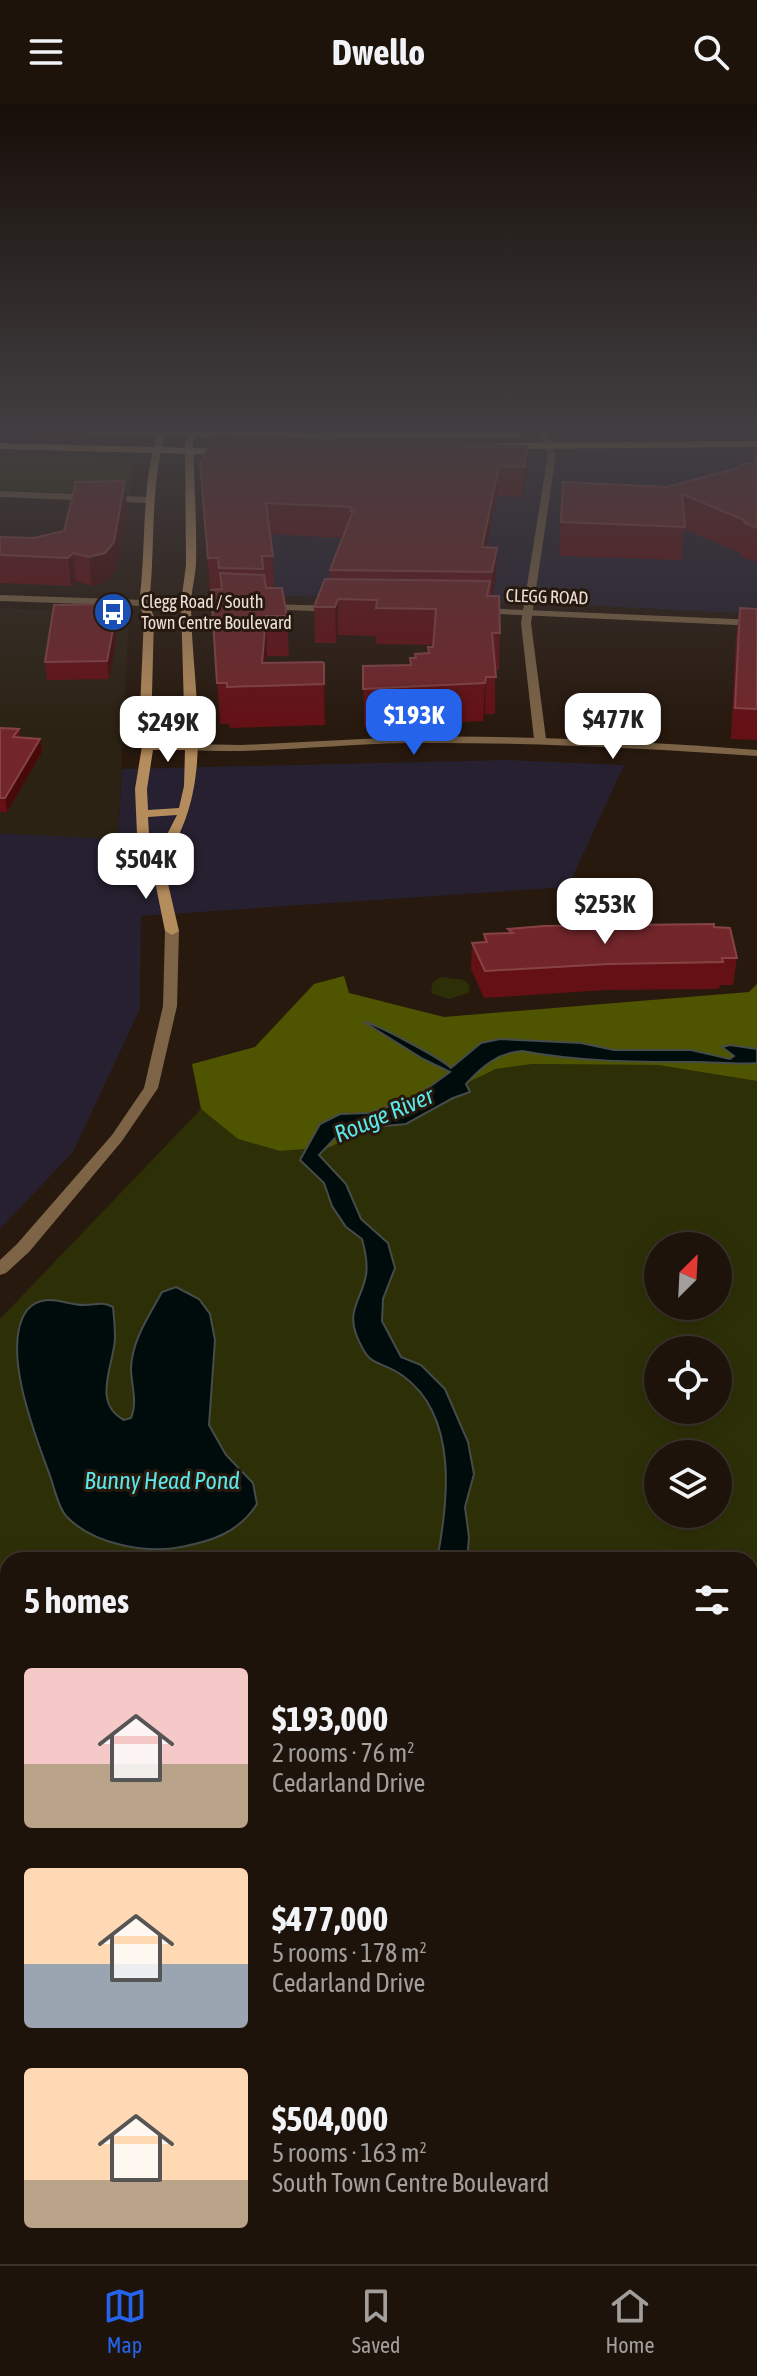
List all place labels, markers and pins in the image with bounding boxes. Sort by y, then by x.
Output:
bus stop icon: Clegg Road / South Town Centre Boulevard [92,591,134,633]
place label: Clegg Road / South Town Centre Boulevard [141,591,292,633]
pin: $193K [358,689,470,757]
pin: $477K [557,693,669,761]
pin: $249K [112,696,224,764]
pin: $504K [90,833,202,901]
pin: $253K [549,878,661,946]

